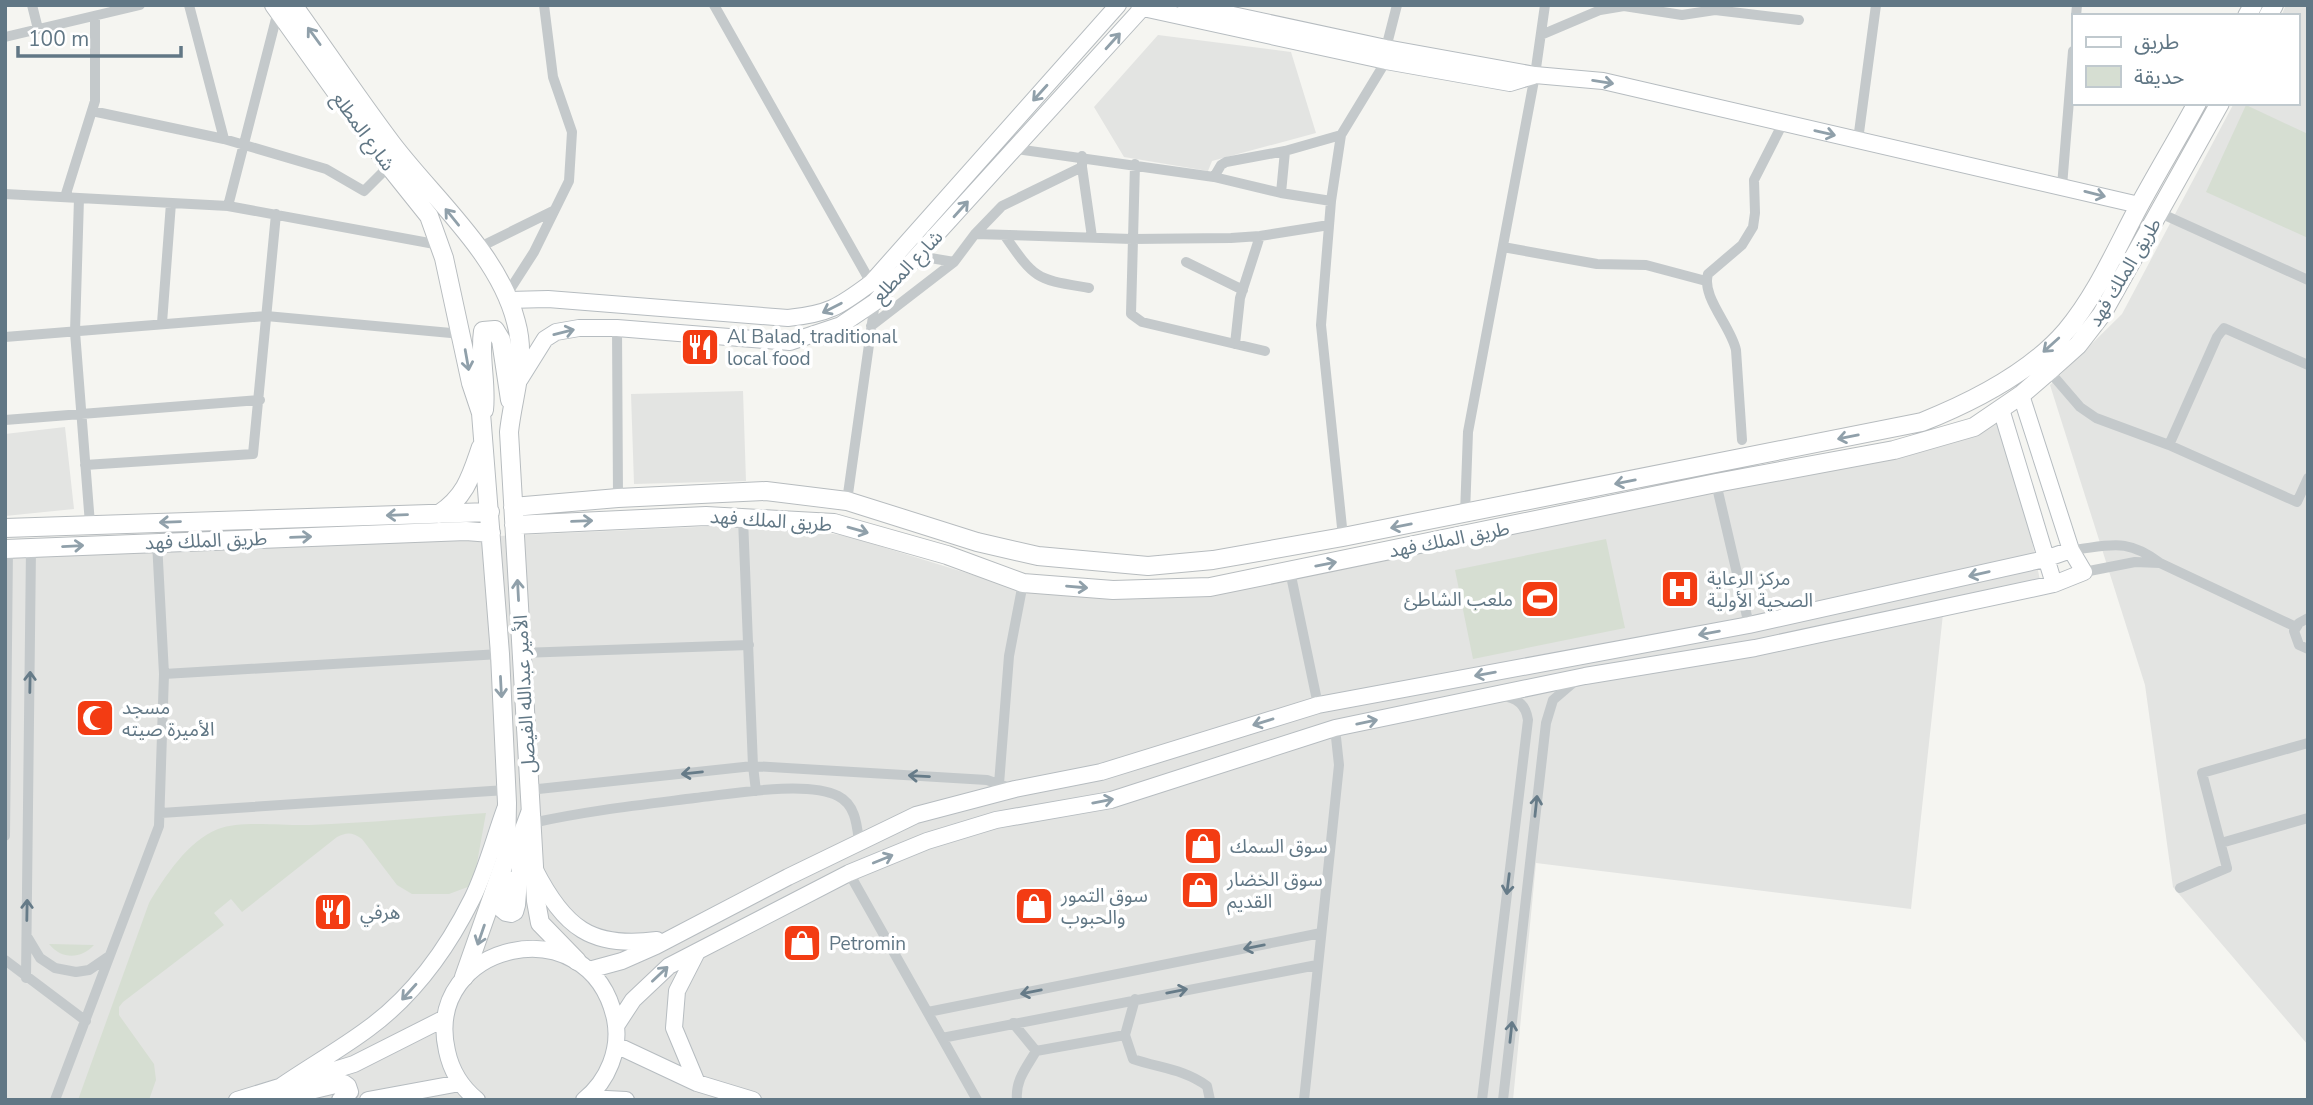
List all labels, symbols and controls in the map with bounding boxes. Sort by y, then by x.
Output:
scale bar [18,14,180,58]
legend [2072,14,2299,105]
text: 100 m [28,25,89,53]
one-way arrow [307,27,322,46]
text: طريق [2134,28,2179,56]
one-way arrow [1105,33,1122,50]
text: حديقة [2134,63,2184,91]
one-way arrow [1591,76,1614,89]
one-way arrow [1032,84,1048,102]
street label: شارع المطلع [325,87,401,177]
one-way arrow [1813,126,1836,140]
one-way arrow [2083,188,2105,201]
one-way arrow [952,201,969,218]
one-way arrow [444,208,460,226]
street label: طريق الملك فهد [2082,213,2168,332]
street label: شارع المطلع [867,225,950,309]
one-way arrow [822,302,843,316]
one-way arrow [552,324,575,338]
place label: Al Balad, traditional local food [727,324,898,372]
restaurant icon: Al Balad, traditional local food [679,326,721,368]
one-way arrow [2042,337,2060,353]
one-way arrow [461,348,474,371]
one-way arrow [1837,431,1860,444]
one-way arrow [1614,475,1637,489]
street label: طريق الملك فهد [709,504,833,538]
one-way arrow [386,509,409,522]
one-way arrow [158,515,181,528]
one-way arrow [571,515,594,528]
street label: طريق الملك فهد [1387,516,1512,564]
one-way arrow [1390,519,1413,533]
one-way arrow [846,524,868,537]
street label: طريق الملك فهد [144,526,268,556]
one-way arrow [289,530,312,543]
one-way arrow [62,539,85,552]
one-way arrow [1314,556,1337,570]
place label: مركز الرعاية الصحية الأولية [1707,566,1813,614]
hospital icon: مركز الرعاية الصحية الأولية [1659,568,1701,610]
one-way arrow [1968,568,1991,581]
sports icon: ملعب الشاطئ [1519,578,1561,620]
one-way arrow [511,580,524,602]
one-way arrow [1065,581,1087,594]
place label: ملعب الشاطئ [1404,587,1513,613]
street label: الأمير عبدالله الفيصل [508,614,542,774]
one-way arrow [1698,627,1720,640]
one-way arrow [1474,668,1497,682]
one-way arrow [23,671,37,694]
one-way arrow [495,675,508,698]
place label: مسجد الأميرة صيته [122,695,215,743]
mosque icon: مسجد الأميرة صيته [74,697,116,739]
one-way arrow [1355,714,1378,728]
one-way arrow [1252,717,1274,730]
one-way arrow [681,766,704,779]
one-way arrow [908,769,931,782]
one-way arrow [1091,794,1114,807]
one-way arrow [1530,795,1543,818]
shop icon: سوق السمك [1182,825,1224,867]
place label: سوق السمك [1230,834,1328,860]
one-way arrow [872,851,894,864]
place label: سوق الخضار القديم [1226,867,1323,916]
shop icon: سوق الخضار القديم [1179,869,1221,911]
one-way arrow [1502,872,1515,895]
place label: سوق التمور والحبوب [1060,883,1148,931]
shop icon: سوق التمور والحبوب [1013,885,1055,927]
restaurant icon: هرفي [312,891,354,933]
one-way arrow [20,898,34,921]
place label: هرفي [360,900,400,927]
shop icon: Petromin [781,922,823,964]
one-way arrow [474,923,486,945]
place label: Petromin [829,931,906,957]
one-way arrow [1243,940,1266,954]
one-way arrow [651,966,668,983]
one-way arrow [400,983,417,1000]
one-way arrow [1165,984,1188,997]
one-way arrow [1020,985,1043,999]
one-way arrow [1504,1021,1517,1044]

